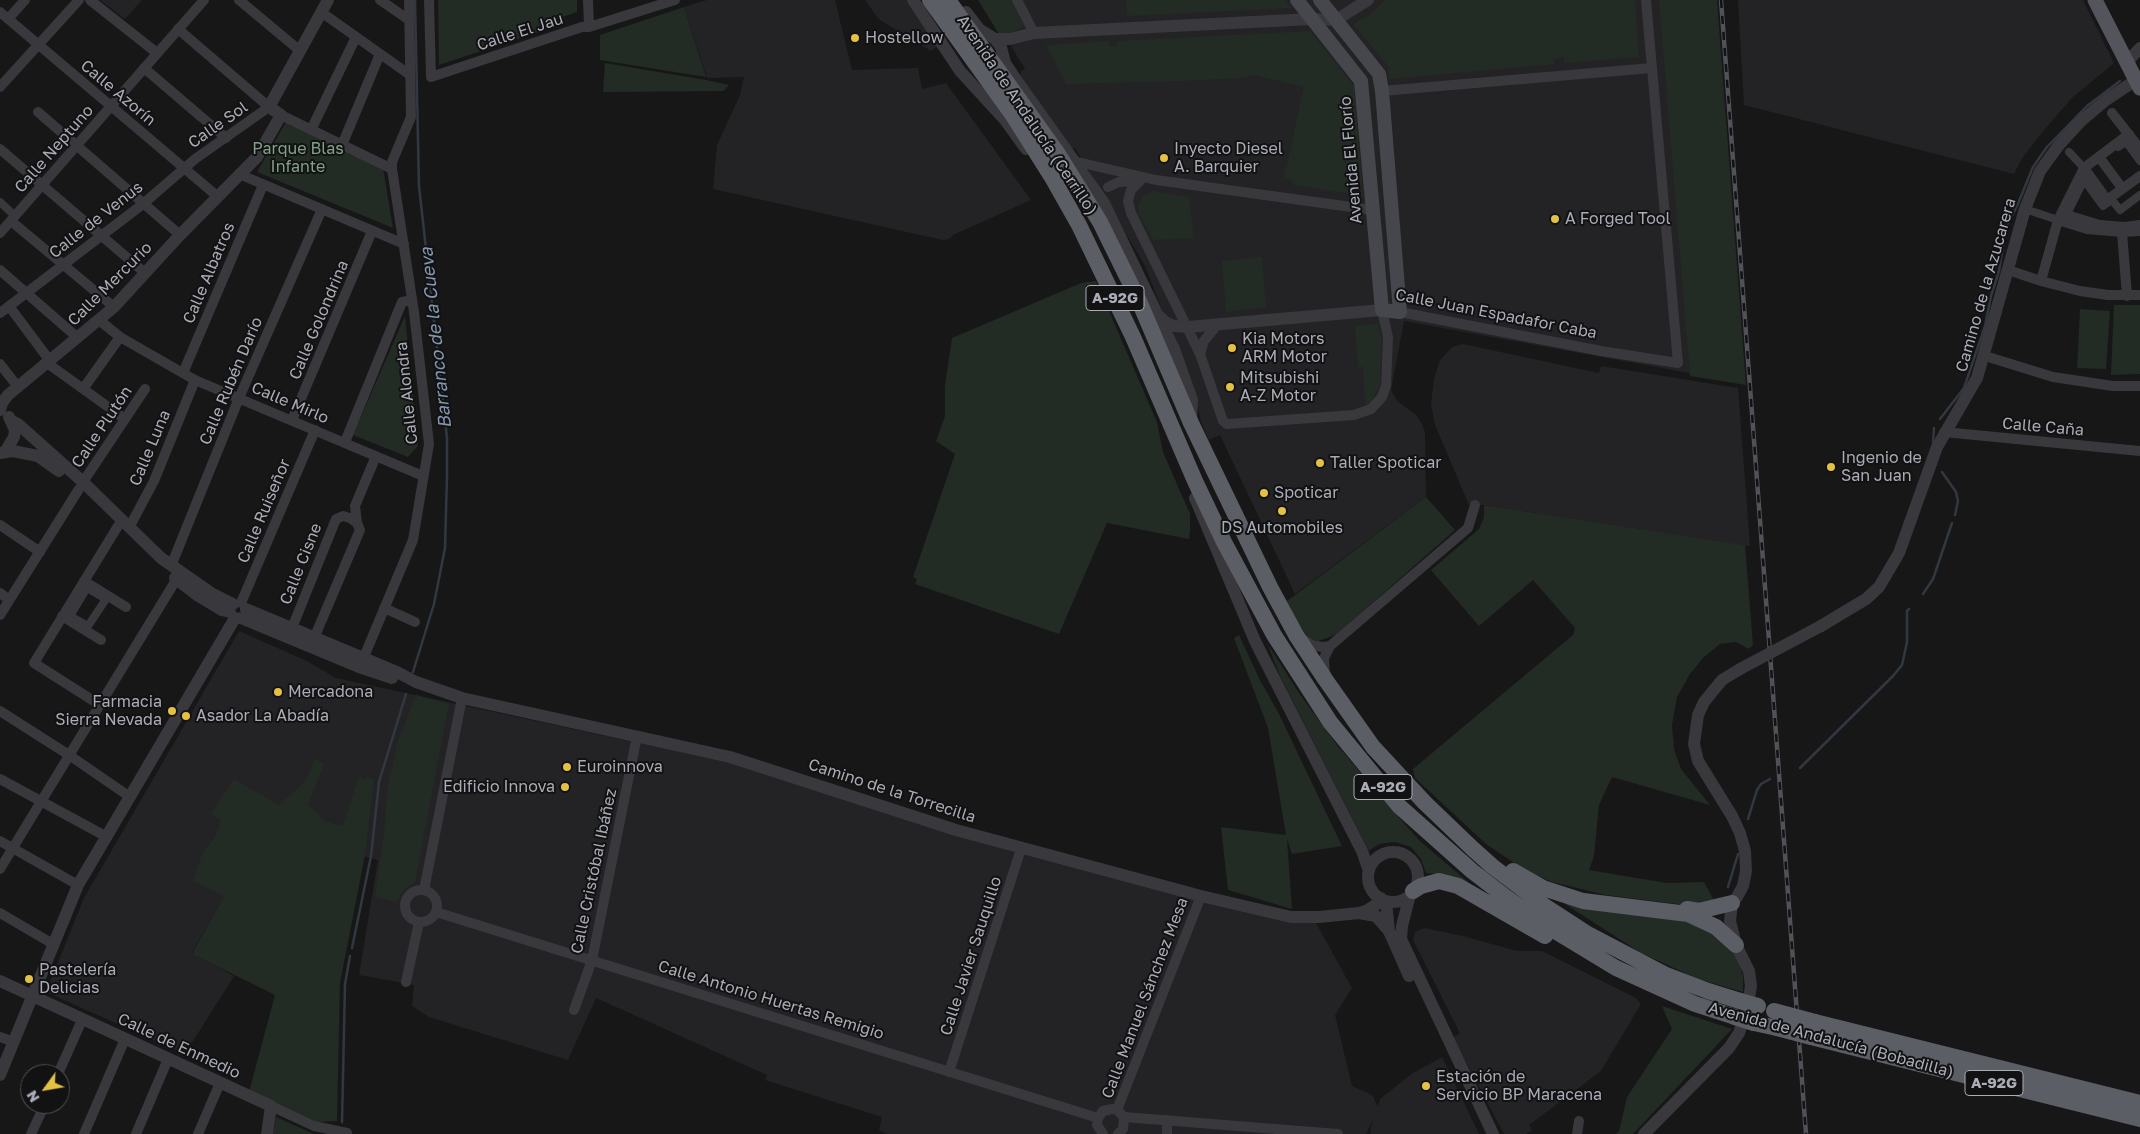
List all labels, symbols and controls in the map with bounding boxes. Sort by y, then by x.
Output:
street label: Calle El Jau [474,9,566,55]
street label: Avenida de Andalucía (Cerrillo) [953,11,1101,219]
place label: Hostellow [865,28,943,48]
marker: Hostellow [849,32,861,44]
street label: Calle Azorín [76,56,160,130]
street label: Avenida El Florío [1336,96,1366,224]
street label: Calle Sol [185,98,251,152]
street label: Calle Neptuno [11,101,97,197]
park label: Parque Blas Infante [252,139,344,177]
place label: Inyecto Diesel A. Barquier [1174,139,1283,177]
marker: Inyecto Diesel A. Barquier [1158,152,1170,164]
street label: Calle de Venus [45,178,147,262]
street label: Camino de la Azucarera [1952,196,2020,374]
place label: A Forged Tool [1565,209,1671,229]
marker: A Forged Tool [1549,213,1561,225]
street label: Calle Albatros [179,220,239,326]
street label: Calle Mercurio [64,238,156,330]
water label: Barranco de la Cueva [416,246,456,430]
street label: Calle Golondrina [285,257,353,383]
street label: Calle Juan Espadafor Caba [1394,285,1598,343]
road number: A-92G [1086,286,1144,310]
street label: Calle Rubén Darío [195,314,267,448]
place label: Kia Motors ARM Motor [1242,329,1327,367]
street label: Calle Alondra [392,341,422,445]
marker: Kia Motors ARM Motor [1226,342,1238,354]
place label: Mitsubishi A-Z Motor [1240,368,1319,406]
street label: Calle Mirlo [248,378,332,428]
marker: Mitsubishi A-Z Motor [1224,381,1236,393]
street label: Calle Plutón [68,383,136,471]
street label: Calle Luna [125,407,175,489]
street label: Calle Caña [2001,414,2085,440]
place label: Ingenio de San Juan [1841,448,1922,486]
place label: Taller Spoticar [1330,453,1441,473]
street label: Calle Ruiseñor [233,456,295,566]
marker: Taller Spoticar [1314,457,1326,469]
marker: Ingenio de San Juan [1825,461,1837,473]
place label: Spoticar [1274,483,1338,503]
marker: Spoticar [1258,487,1270,499]
marker: DS Automobiles [1276,505,1288,517]
place label: DS Automobiles [1221,518,1343,538]
street label: Calle Cisne [276,521,326,607]
place label: Mercadona [288,682,373,702]
marker: Mercadona [272,686,284,698]
place label: Farmacia Sierra Nevada [55,692,162,730]
marker: Farmacia Sierra Nevada [166,705,178,717]
place label: Asador La Abadía [196,706,329,726]
marker: Asador La Abadía [180,710,192,722]
street label: Camino de la Torrecilla [806,755,978,827]
place label: Euroinnova [577,757,663,777]
marker: Euroinnova [561,761,573,773]
road number: A-92G [1354,774,1412,800]
place label: Edificio Innova [443,777,555,797]
marker: Edificio Innova [559,781,571,793]
street label: Calle Cristóbal Ibáñez [567,787,621,955]
street label: Calle Javier Sauquillo [936,874,1006,1038]
street label: Calle Manuel Sánchez Mesa [1098,895,1192,1101]
street label: Calle Antonio Huertas Remigio [656,956,886,1044]
place label: Pastelería Delicias [39,960,116,998]
marker: Pastelería Delicias [23,973,35,985]
street label: Avenida de Andalucía (Bobadilla) [1706,998,1956,1082]
street label: Calle de Enmedio [115,1009,243,1083]
north arrow [20,1064,70,1114]
place label: Estación de Servicio BP Maracena [1436,1067,1602,1105]
road number: A-92G [1965,1070,2023,1096]
marker: Estación de Servicio BP Maracena [1420,1080,1432,1092]
text: N [23,1088,43,1106]

